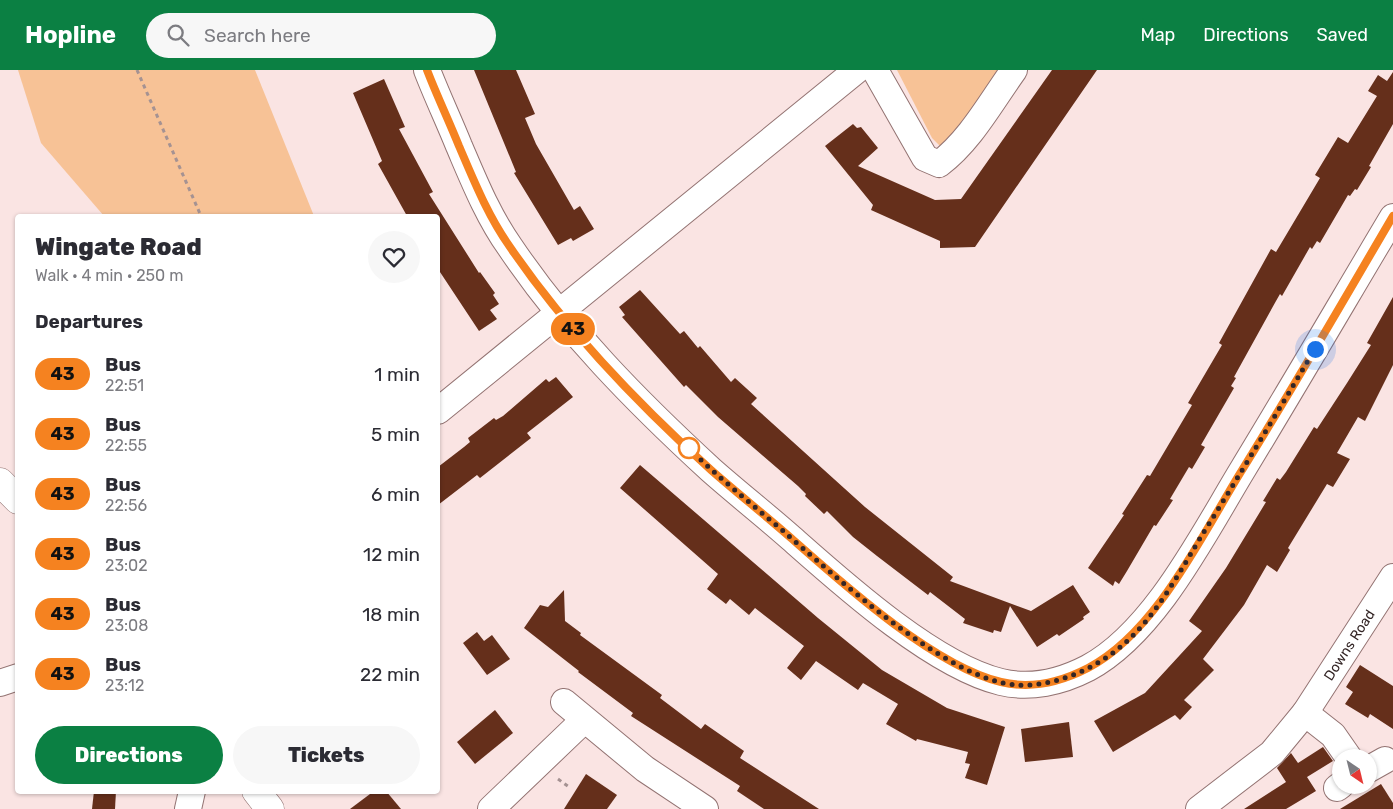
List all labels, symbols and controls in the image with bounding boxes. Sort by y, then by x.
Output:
search box [146,13,496,58]
text: Hopline [25,21,116,49]
icon: search [164,21,192,49]
text: Search here [204,24,311,47]
text: Map [1140,24,1175,46]
text: Directions [1203,24,1289,46]
text: Saved [1317,24,1368,46]
button: heart [368,231,420,283]
text: Wingate Road [35,233,202,261]
text: Walk · 4 min · 250 m [35,266,183,285]
text: Departures [35,310,143,333]
line badge: 43 [550,313,596,345]
text: 43 [561,318,585,340]
your location [1303,337,1328,362]
text: Bus [105,353,141,376]
text: 43 [50,363,75,385]
text: 1 min [374,363,420,386]
text: 22:51 [105,376,144,395]
text: Bus [105,413,141,436]
text: 43 [50,423,75,445]
text: 5 min [371,423,420,446]
text: 22:55 [105,436,147,455]
unlabelled marker [678,437,700,459]
text: Bus [105,473,141,496]
text: 43 [50,483,75,505]
text: 6 min [371,483,420,506]
text: 22:56 [105,496,147,515]
text: Bus [105,533,141,556]
text: 43 [50,543,75,565]
text: 12 min [363,543,420,566]
text: 23:02 [105,556,148,575]
text: Bus [105,593,141,616]
text: 43 [50,603,75,625]
text: 18 min [362,603,420,626]
street label: Downs Road [1320,607,1379,684]
text: 23:08 [105,616,148,635]
text: Bus [105,653,141,676]
text: 43 [50,663,75,685]
text: 22 min [360,663,420,686]
text: 23:12 [105,676,144,695]
button: Directions [35,726,223,784]
button: Tickets [233,726,420,784]
north arrow [1332,749,1378,794]
map controls [1332,749,1377,794]

